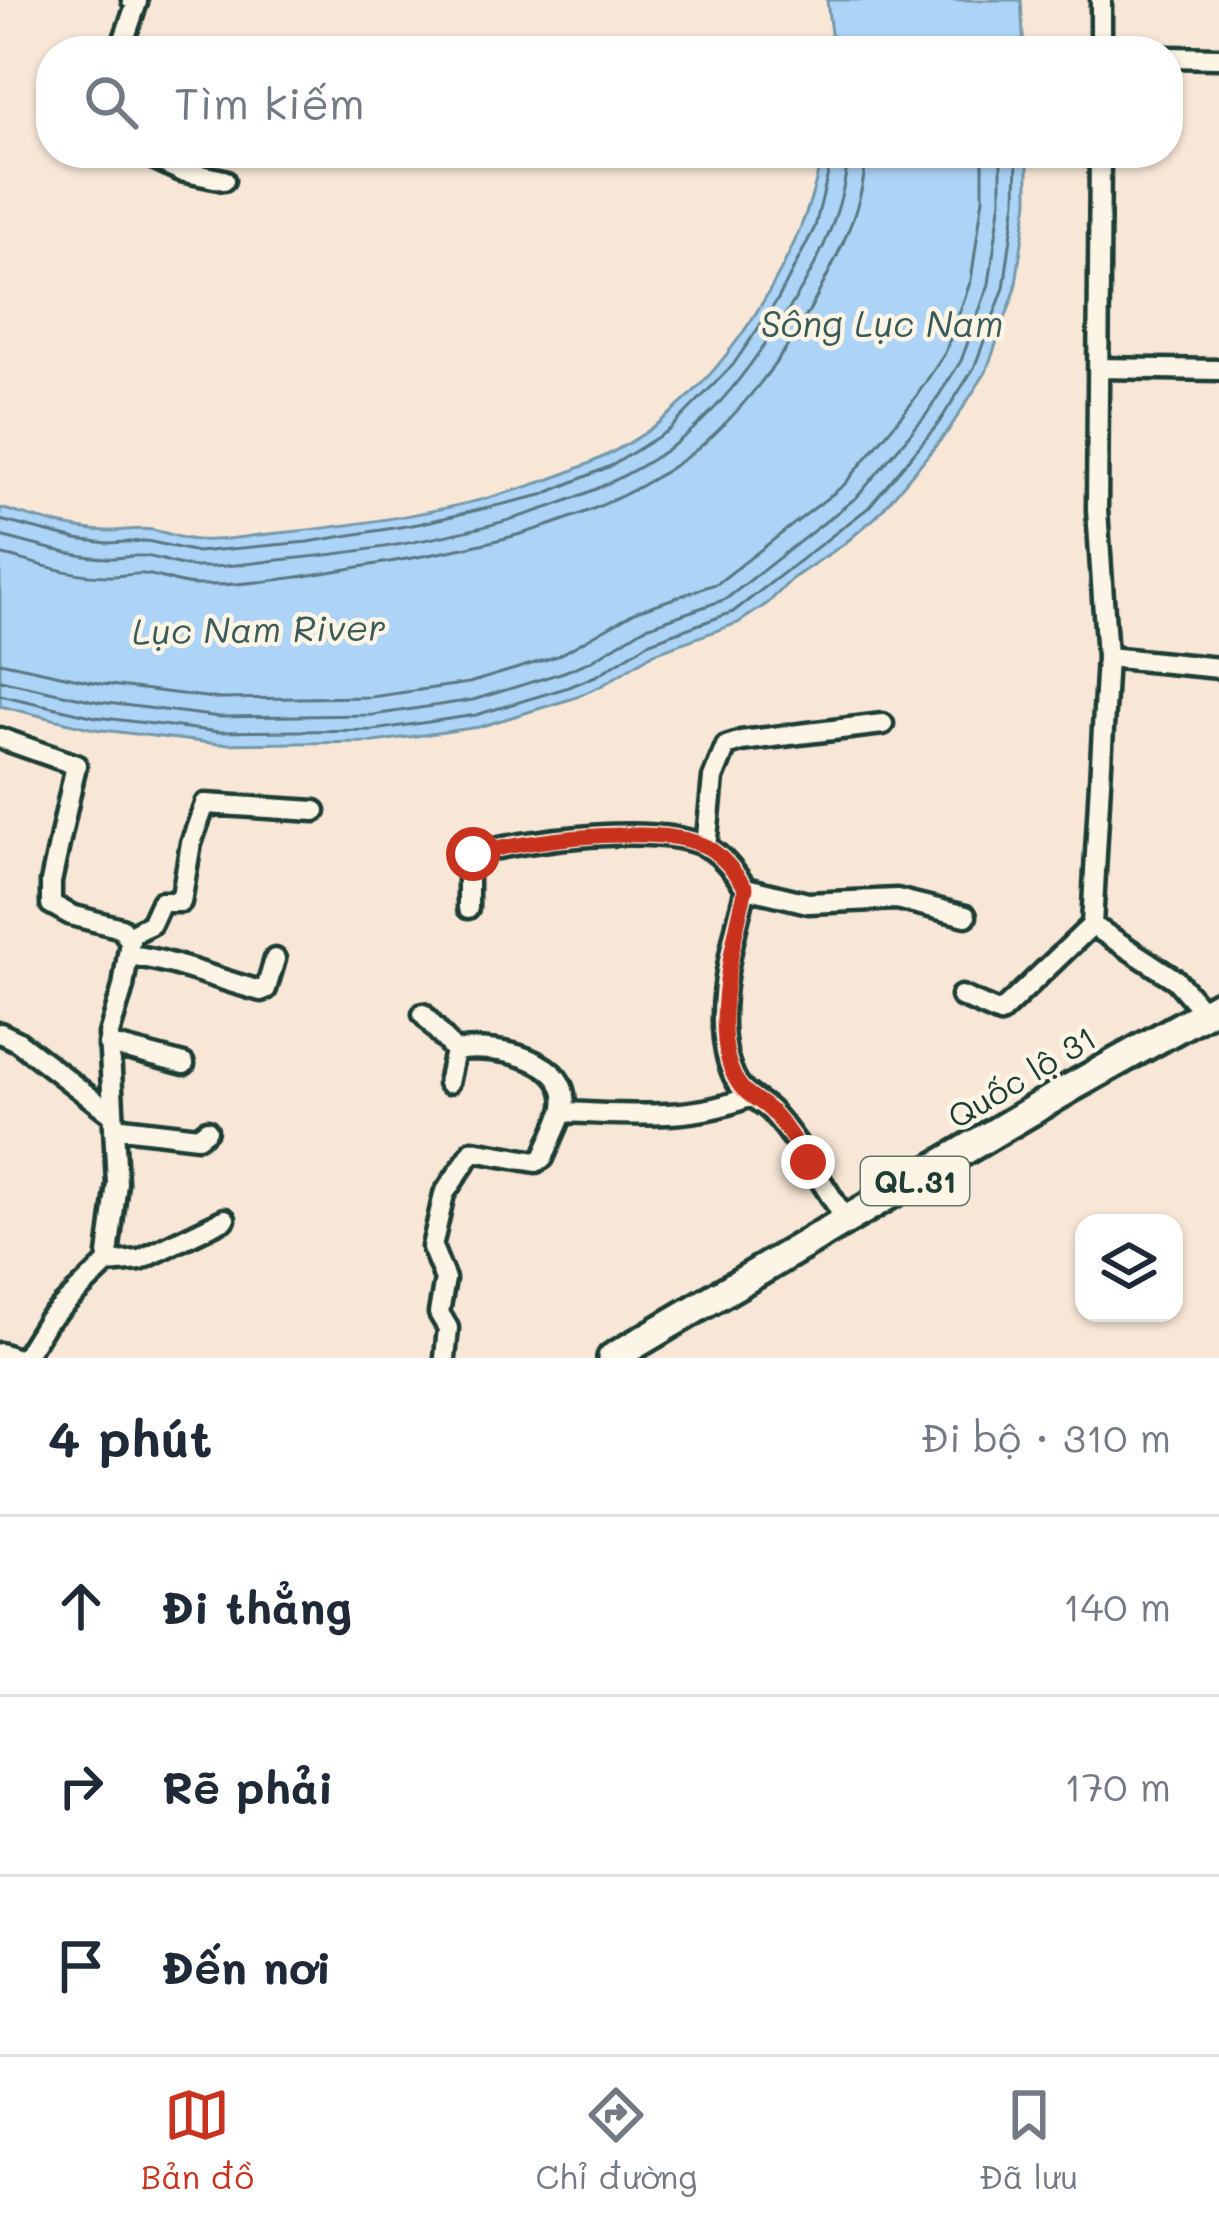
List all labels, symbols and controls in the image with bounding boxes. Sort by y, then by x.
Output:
search box [36,36,1183,168]
icon: search [78,69,144,135]
text: Tìm kiếm [174,73,365,131]
water label: Sông Lục Nam [761,299,1003,346]
water label: Lục Nam River [132,602,386,654]
route start [446,827,500,881]
street label: Quốc lộ 31 [939,1015,1103,1137]
route end [781,1135,835,1189]
road number: QL.31 [861,1157,969,1205]
map controls [1075,1214,1183,1322]
button: layers [1075,1214,1183,1322]
text: 4 phút [48,1403,212,1470]
text: Đi bộ · 310 m [921,1411,1171,1462]
icon: ahead [48,1573,114,1639]
text: Đi thẳng [162,1577,352,1635]
text: 140 m [1063,1580,1171,1631]
icon: right [48,1753,114,1819]
text: Rẽ phải [162,1757,334,1815]
text: 170 m [1064,1760,1171,1811]
icon: arrive [48,1933,114,1999]
text: Đến nơi [162,1937,331,1995]
tab: Bản đồ [141,2082,254,2197]
tab: Chỉ đường [535,2082,697,2197]
tab: Đã lưu [979,2082,1078,2197]

